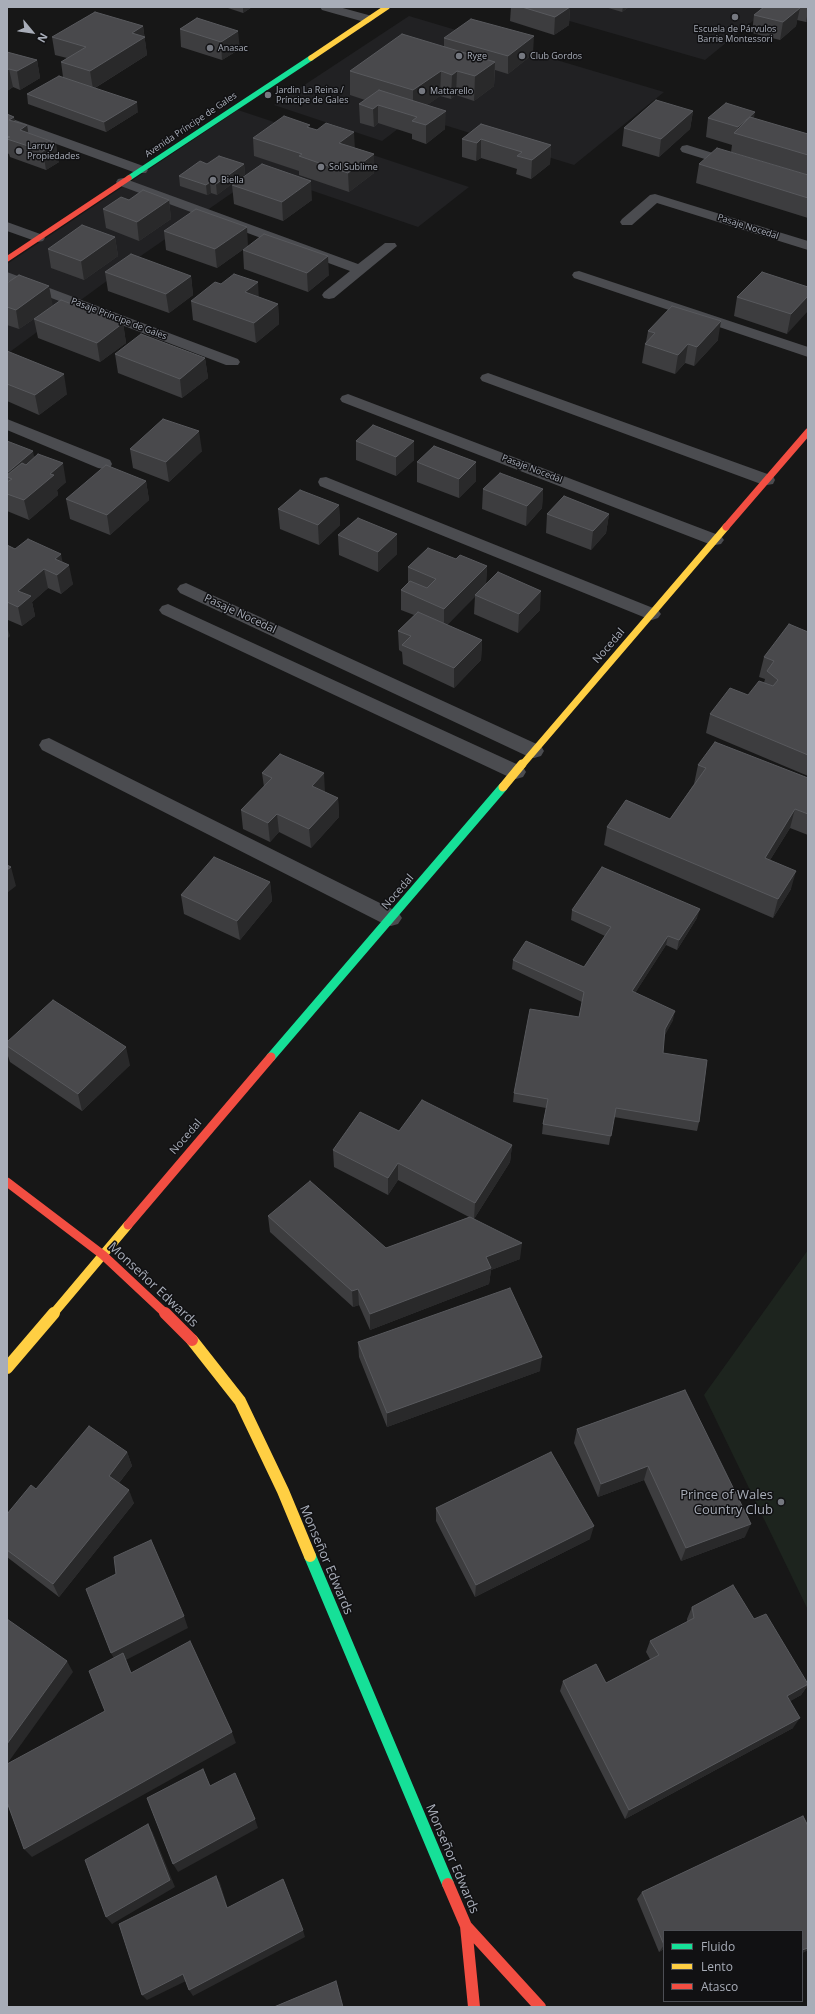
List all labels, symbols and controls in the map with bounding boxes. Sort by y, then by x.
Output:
north arrow [12,12,52,52]
marker: Escuela de Párvulos Barrie Montessori [730,12,740,22]
place label: Escuela de Párvulos Barrie Montessori [694,24,776,45]
text: N [34,31,52,46]
marker: Anasac [205,43,215,53]
place label: Anasac [218,43,248,53]
marker: Ryge [454,51,464,61]
place label: Ryge [467,51,487,61]
marker: Club Gordos [517,51,527,61]
place label: Club Gordos [530,51,582,61]
place label: Jardin La Reina / Príncipe de Gales [276,85,348,106]
marker: Mattarello [417,86,427,96]
place label: Mattarello [430,86,473,96]
street label: Avenida Príncipe de Gales [143,90,239,160]
marker: Jardin La Reina / Príncipe de Gales [263,90,273,100]
place label: Larruy Propiedades [27,141,80,162]
marker: Larruy Propiedades [14,146,24,156]
marker: Sol Sublime [316,162,326,172]
place label: Sol Sublime [329,162,378,172]
marker: Biella [208,175,218,185]
place label: Biella [221,175,244,185]
street label: Pasaje Nocedal [716,212,780,242]
street label: Pasaje Príncipe de Gales [70,296,168,342]
street label: Pasaje Nocedal [500,453,564,485]
street label: Pasaje Nocedal [202,592,278,636]
street label: Nocedal [590,626,628,666]
street label: Nocedal [379,872,417,912]
street label: Nocedal [167,1117,205,1157]
street label: Monseñor Edwards [105,1239,201,1331]
place label: Prince of Wales Country Club [680,1487,773,1518]
marker: Prince of Wales Country Club [776,1497,786,1507]
street label: Monseñor Edwards [296,1503,356,1617]
street label: Monseñor Edwards [422,1802,482,1916]
legend [663,1930,803,2002]
text: Fluido [701,1938,735,1955]
text: Lento [701,1958,733,1975]
text: Atasco [701,1978,738,1995]

